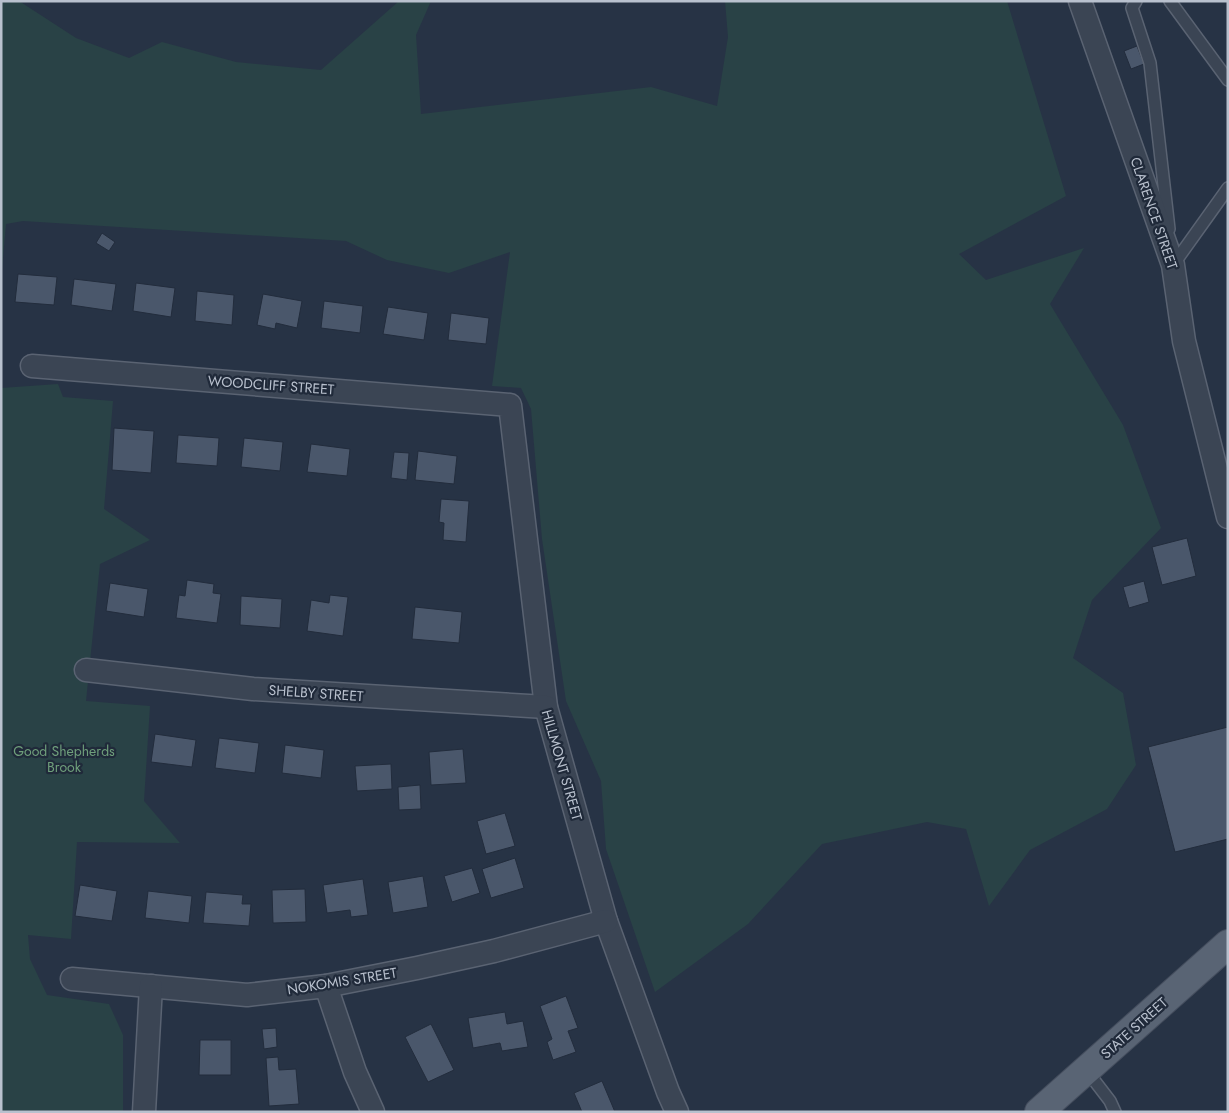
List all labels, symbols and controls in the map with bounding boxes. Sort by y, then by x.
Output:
street label: CLARENCE STREET [1125,154,1183,272]
street label: WOODCLIFF STREET [207,371,335,399]
street label: SHELBY STREET [268,680,365,706]
street label: HILLMONT STREET [537,707,587,823]
park label: Good Shepherds Brook [13,741,115,777]
street label: NOKOMIS STREET [286,962,399,1000]
street label: STATE STREET [1096,992,1172,1063]

